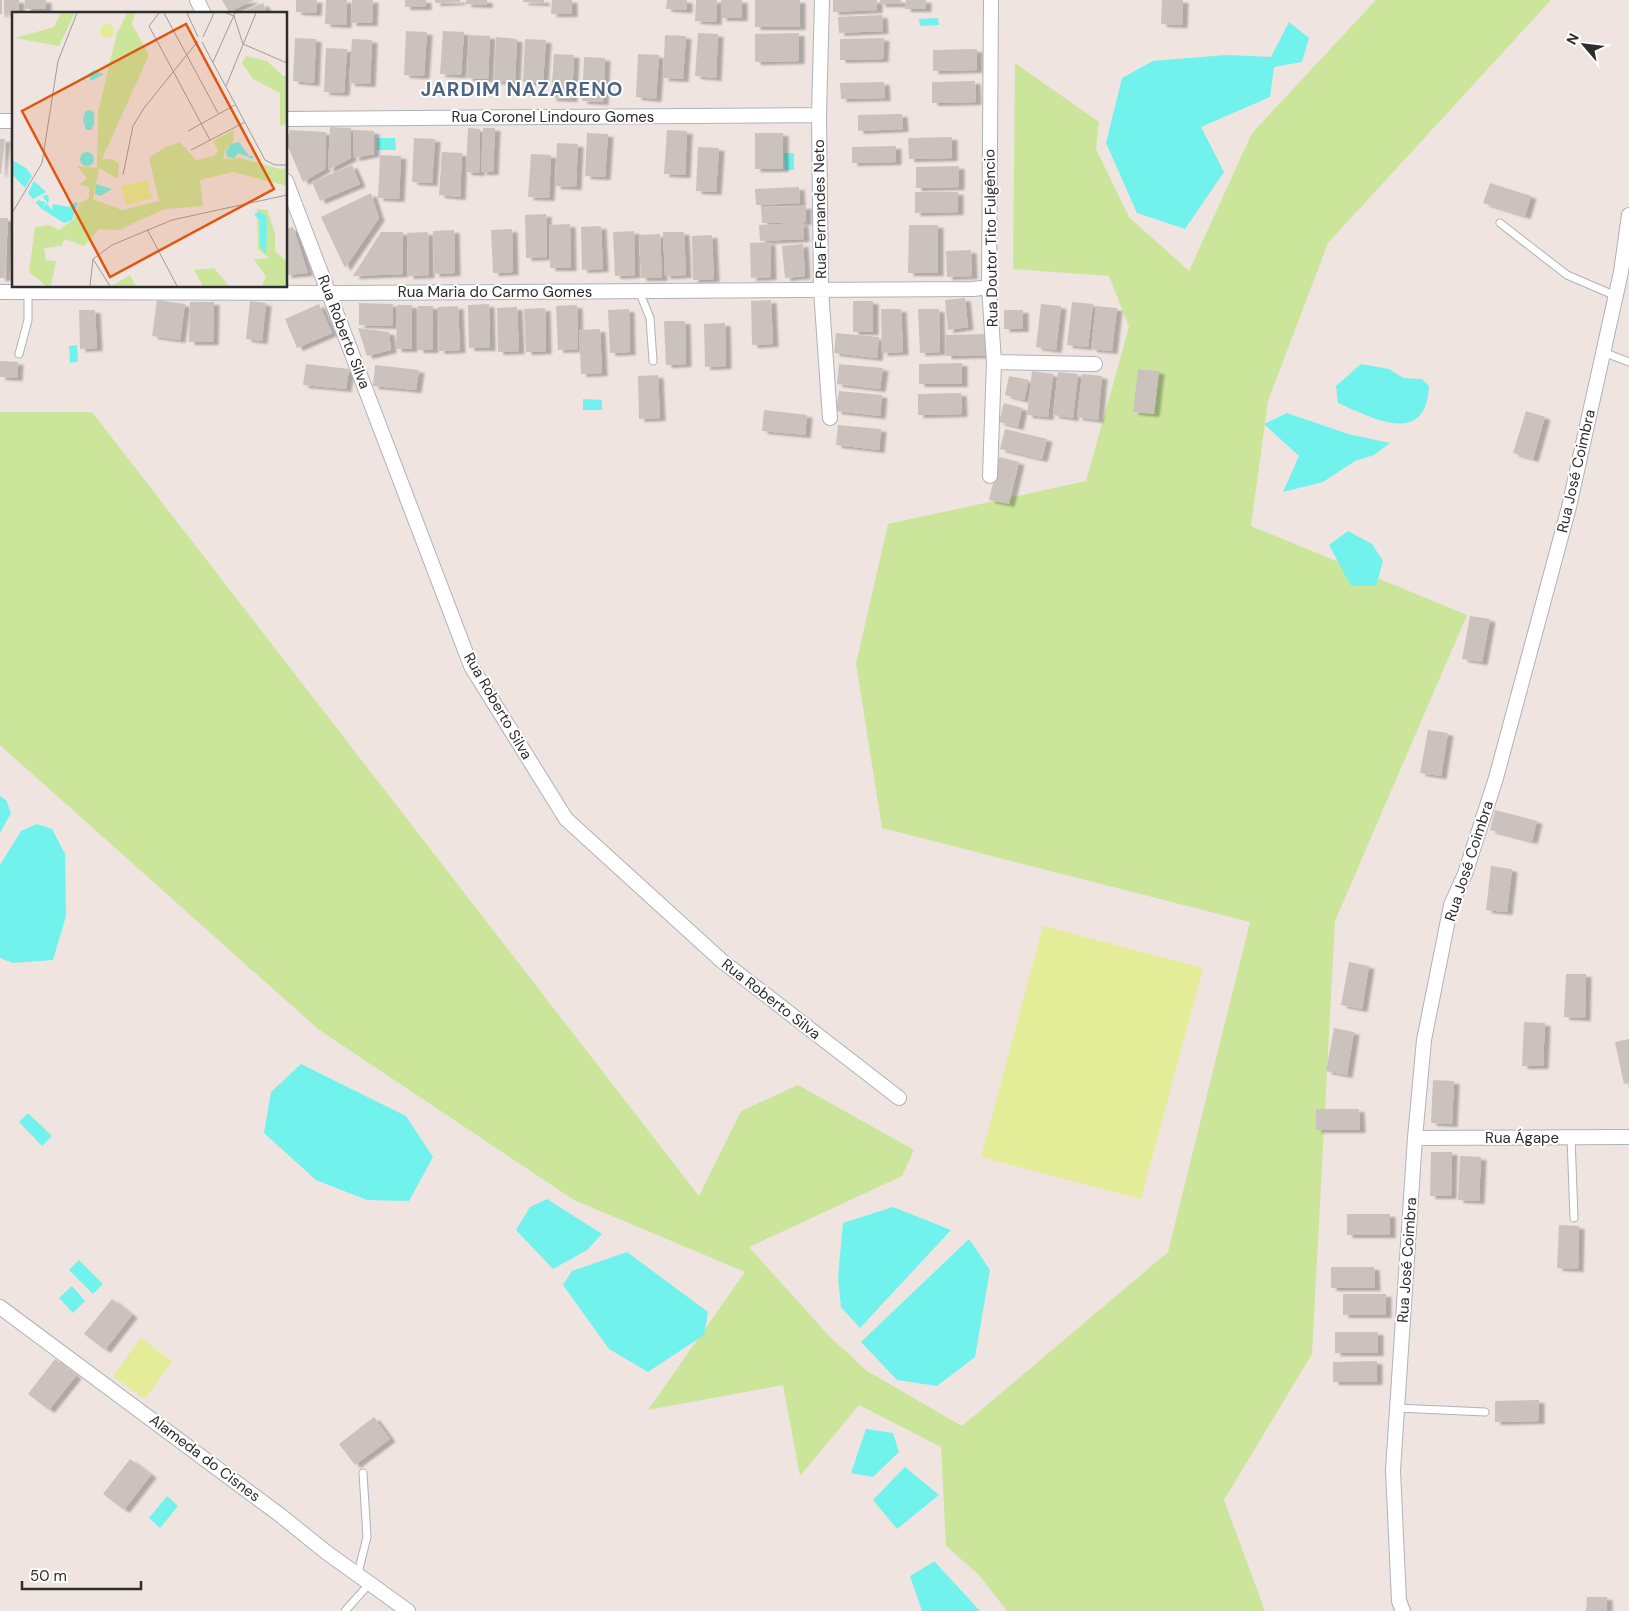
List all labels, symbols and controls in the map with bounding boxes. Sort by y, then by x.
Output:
inset map [12,12,288,288]
north arrow [1559,20,1609,70]
text: N [1562,30,1583,48]
district label: JARDIM NAZARENO [420,76,624,102]
street label: Rua Coronel Lindouro Gomes [452,107,654,127]
street label: Rua Fernandes Neto [809,139,831,279]
street label: Rua Doutor Tito Fulgêncio [979,149,1003,327]
street label: Rua Roberto Silva [313,272,375,392]
street label: Rua Maria do Carmo Gomes [398,282,592,302]
street label: Rua José Coimbra [1552,407,1600,535]
street label: Rua Roberto Silva [459,649,537,763]
street label: Rua José Coimbra [1440,798,1498,924]
street label: Rua Roberto Silva [717,954,825,1044]
street label: Rua Ágape [1485,1128,1559,1148]
street label: Rua José Coimbra [1393,1197,1421,1323]
street label: Alameda do Cisnes [146,1410,264,1506]
scale bar [22,1558,141,1590]
text: 50 m [30,1566,67,1586]

